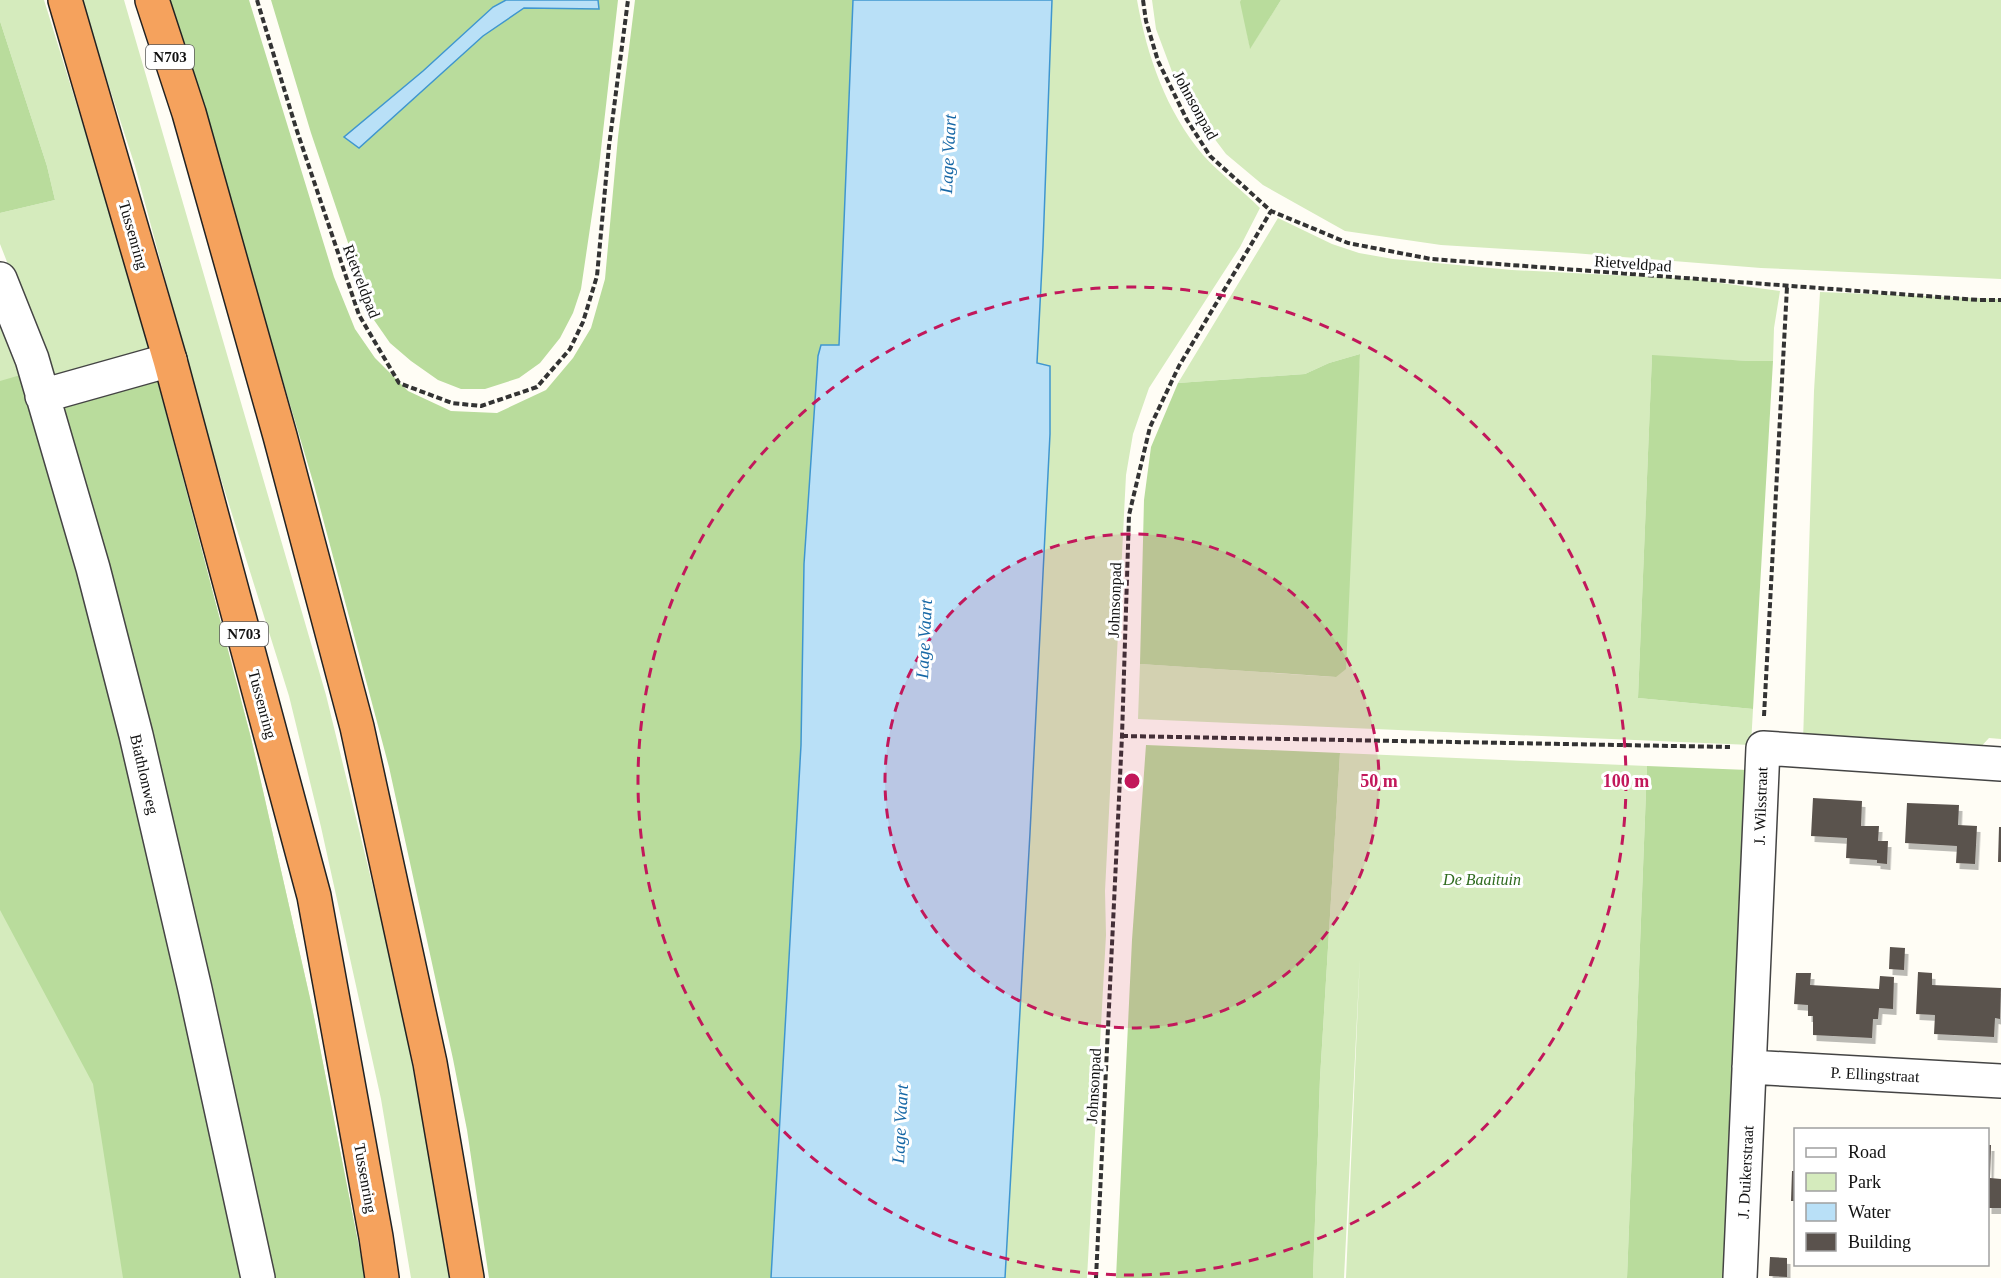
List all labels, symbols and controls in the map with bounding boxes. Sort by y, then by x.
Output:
road number: N703 [146,45,194,69]
street label: Johnsonpad [1169,68,1221,143]
water label: Lage Vaart [936,113,960,195]
street label: Tussenring [115,199,151,272]
street label: Rietveldpad [339,242,383,321]
street label: Rietveldpad [1594,252,1672,276]
street label: Johnsonpad [1105,562,1125,638]
water label: Lage Vaart [912,598,936,680]
road number: N703 [220,622,268,646]
street label: Tussenring [244,668,280,741]
street label: Biathlonweg [126,732,162,816]
street label: J. Wilsstraat [1751,766,1770,845]
centre of rings [1122,771,1142,791]
text: 50 m [1360,771,1398,791]
text: 100 m [1603,771,1649,791]
park label: De Baaituin [1442,871,1521,888]
street label: Johnsonpad [1083,1048,1105,1124]
street label: P. Ellingstraat [1830,1064,1920,1086]
water label: Lage Vaart [888,1083,912,1165]
street label: J. Duikerstraat [1735,1124,1756,1219]
legend [1794,1128,1989,1266]
street label: Tussenring [350,1142,380,1214]
text: Road [1848,1142,1886,1162]
text: Park [1848,1172,1881,1192]
text: Water [1848,1202,1891,1222]
text: Building [1848,1232,1911,1252]

